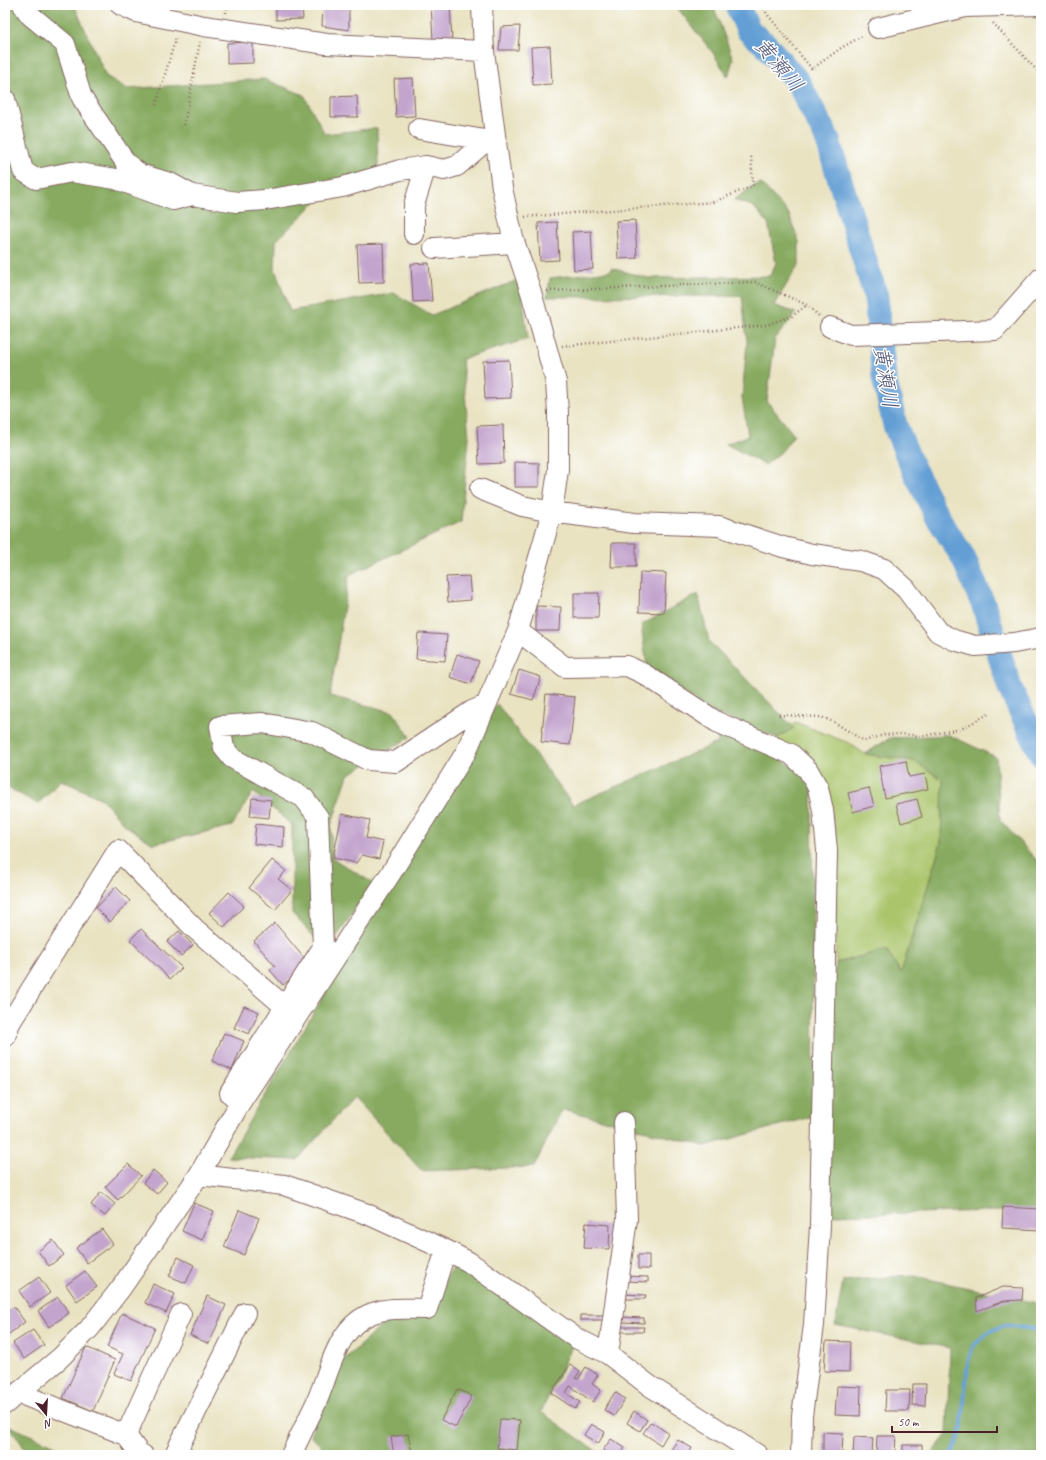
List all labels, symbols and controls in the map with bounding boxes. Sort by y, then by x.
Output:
water label: 黄瀬川 [749,33,809,97]
water label: 黄瀬川 [868,344,904,410]
north arrow [26,1394,66,1434]
scale bar [892,1408,997,1434]
text: 50 m [898,1414,920,1430]
text: N [42,1416,54,1432]

